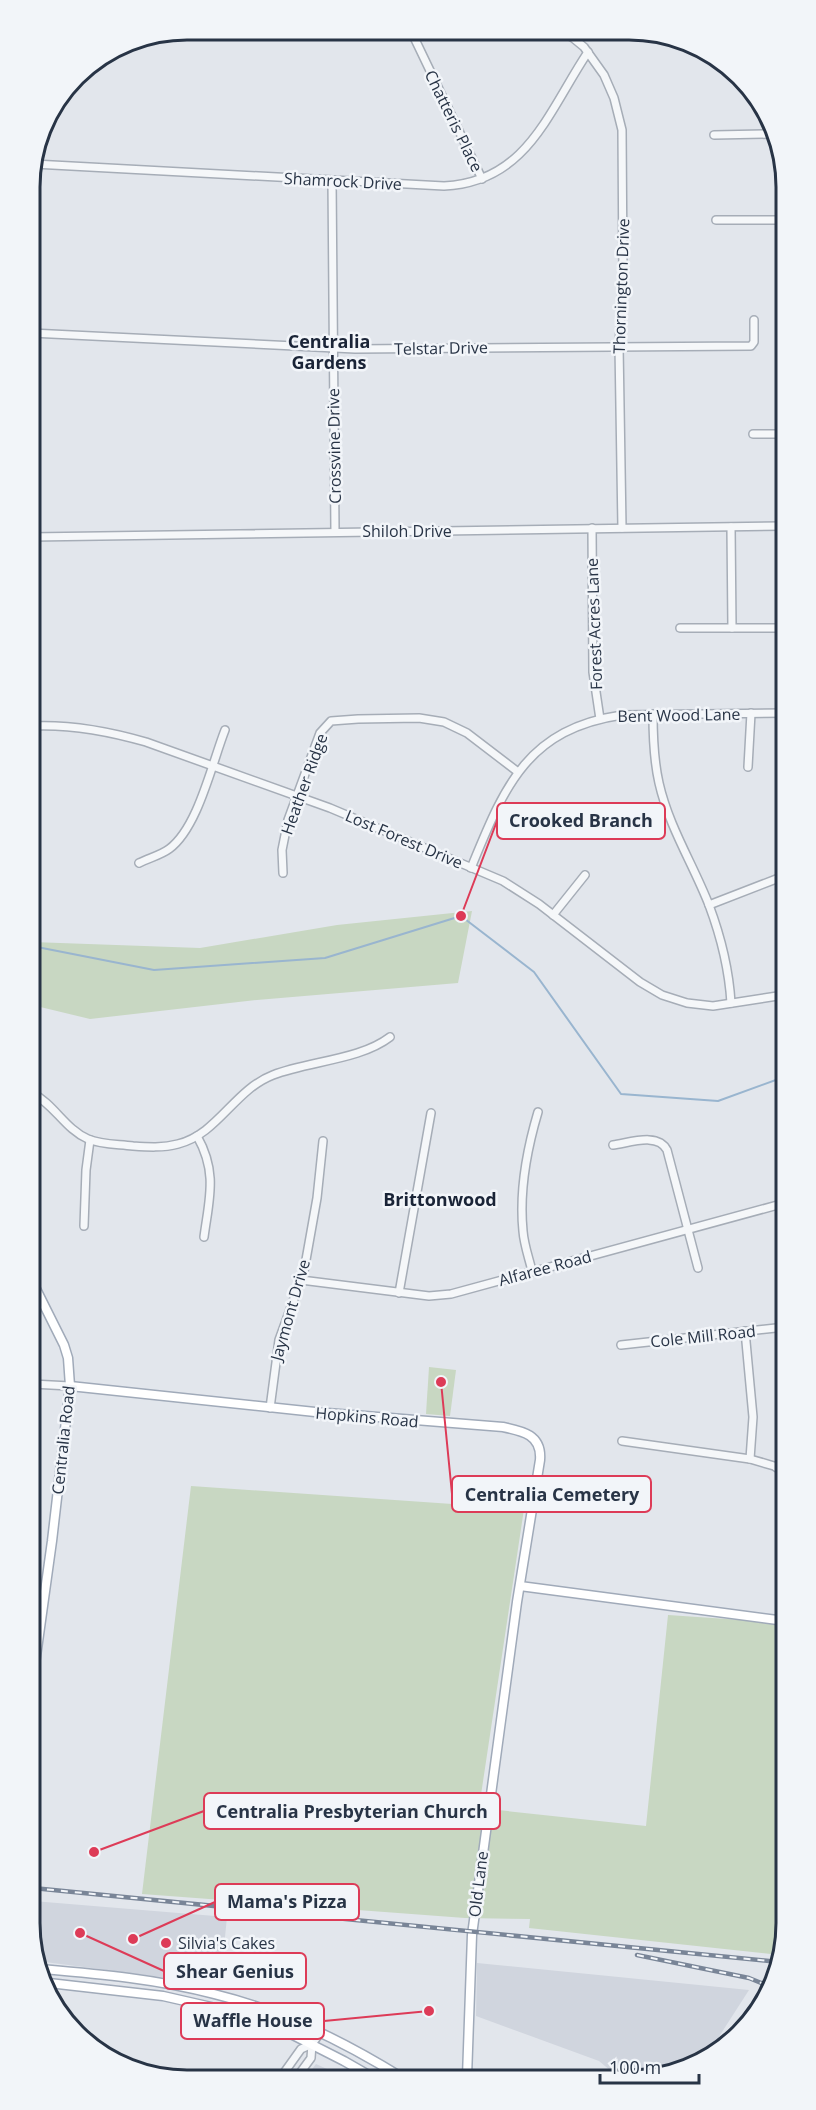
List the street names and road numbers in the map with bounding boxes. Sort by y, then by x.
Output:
street label: Chatteris Place [420,66,488,176]
street label: Shamrock Drive [284,167,402,195]
street label: Thornington Drive [608,218,634,354]
street label: Telstar Drive [394,336,488,360]
street label: Crossvine Drive [322,388,346,504]
street label: Shiloh Drive [362,520,452,542]
street label: Forest Acres Lane [581,558,607,690]
street label: Bent Wood Lane [617,703,741,727]
street label: Heather Ridge [275,730,333,838]
street label: Lost Forest Drive [342,804,466,874]
street label: Alfaree Road [496,1245,594,1291]
street label: Jaymont Drive [264,1257,315,1365]
street label: Cole Mill Road [649,1320,757,1352]
street label: Centralia Road [46,1384,80,1496]
street label: Hopkins Road [315,1402,419,1432]
street label: Old Lane [463,1850,493,1918]

